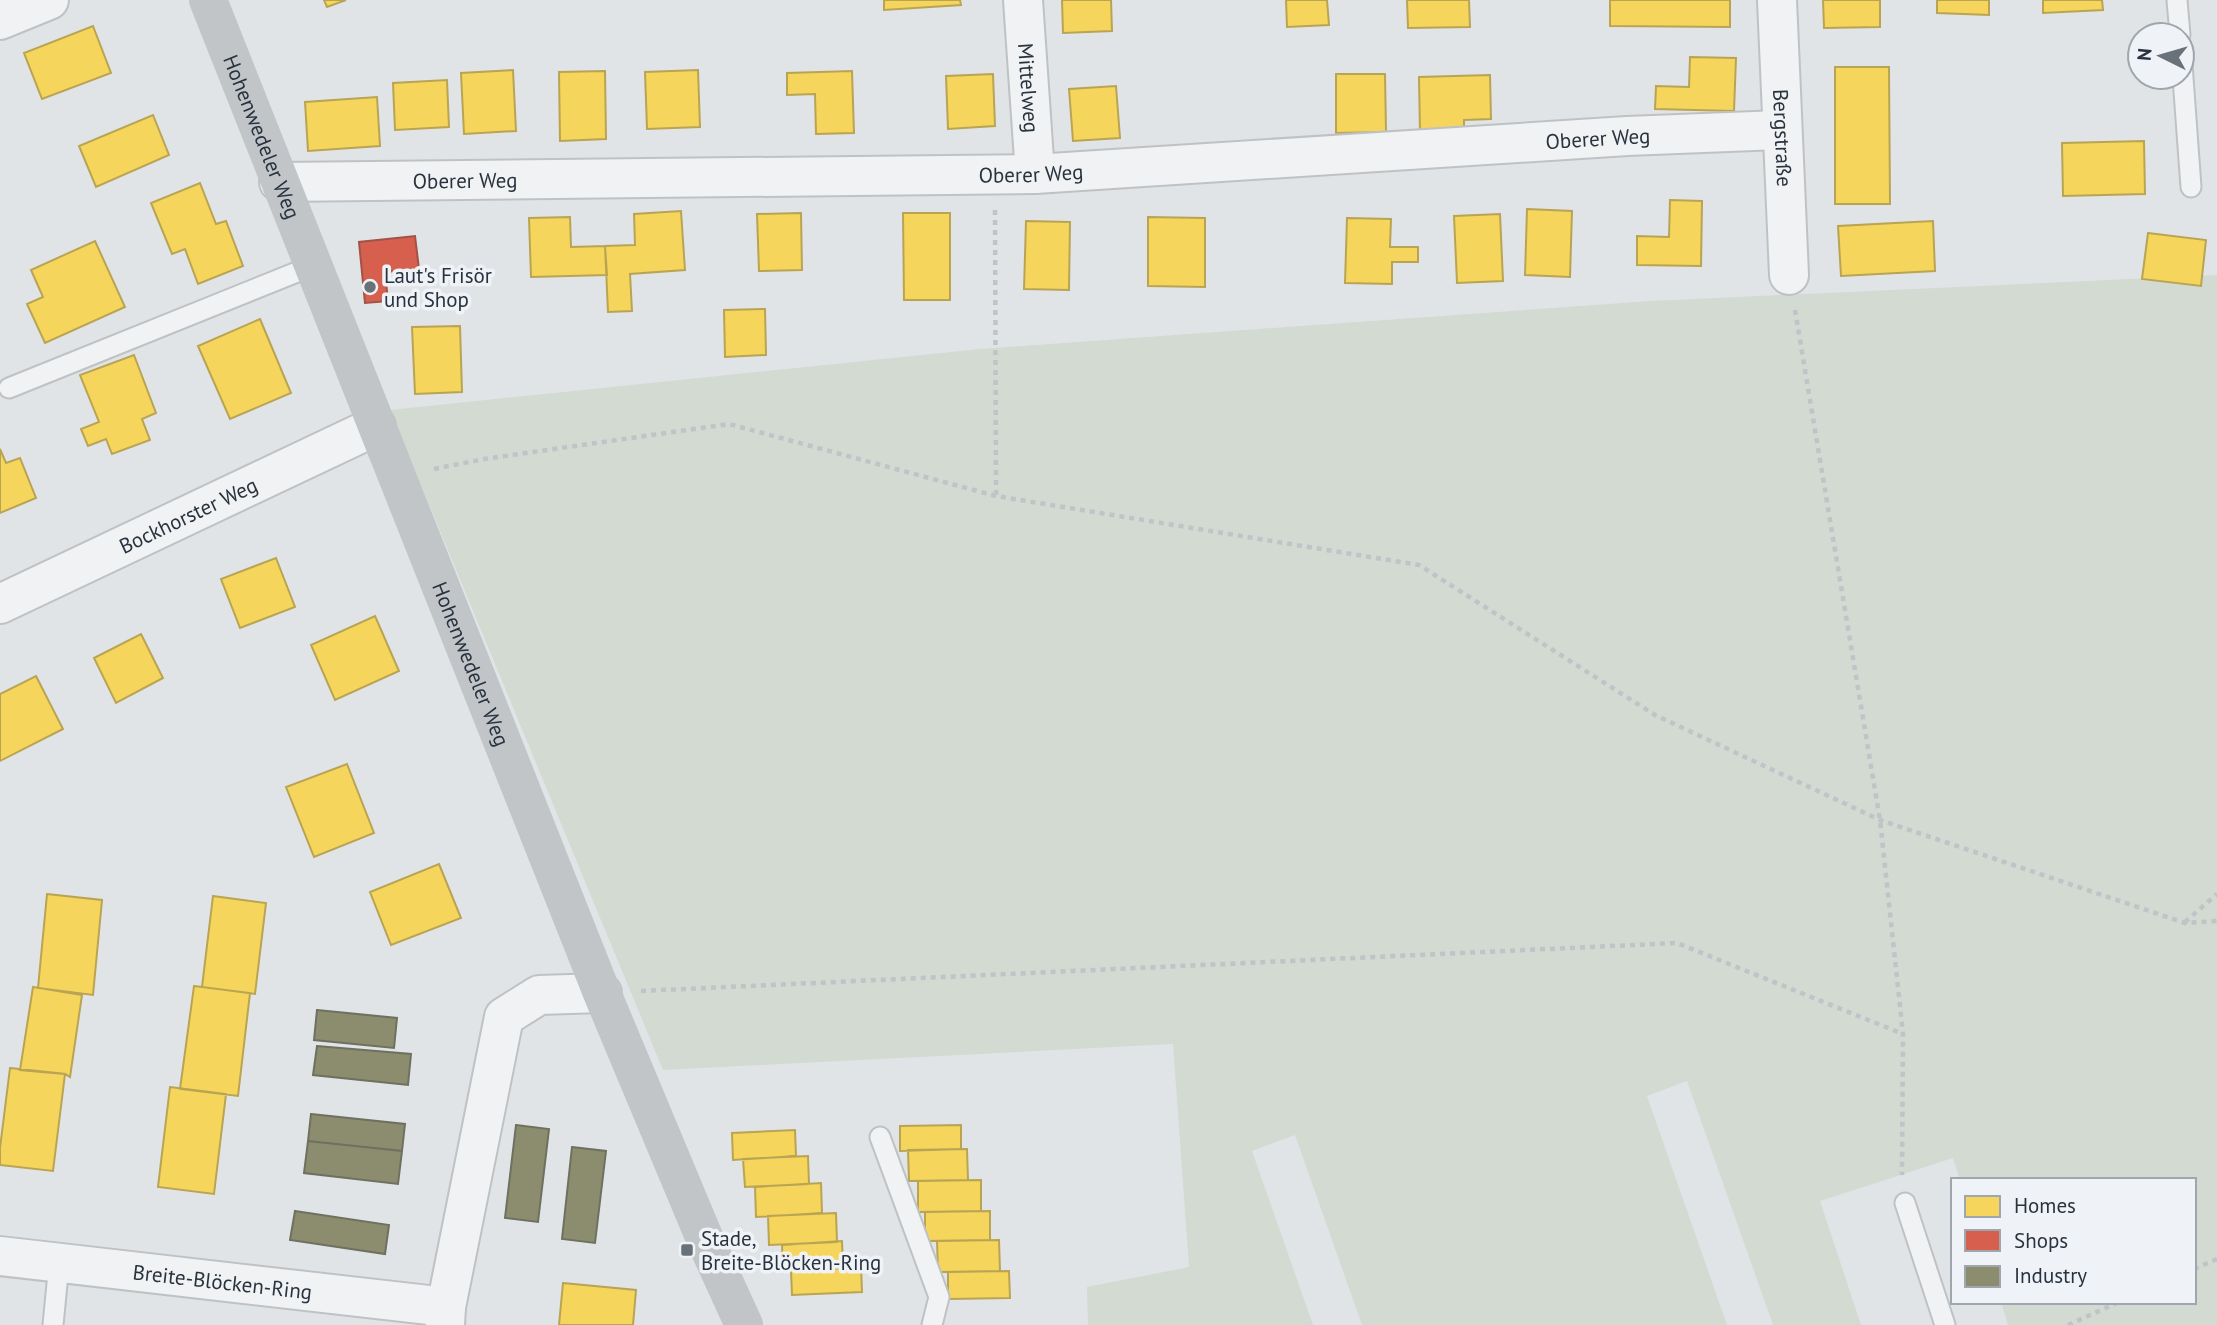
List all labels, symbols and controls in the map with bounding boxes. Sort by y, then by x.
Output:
north arrow [2126,21,2196,91]
street label: Mittelweg [1012,42,1046,134]
text: N [2132,47,2157,62]
street label: Hohenwedeler Weg [218,51,307,223]
street label: Bergstraße [1767,88,1799,187]
street label: Oberer Weg [1545,122,1651,155]
street label: Oberer Weg [978,157,1084,188]
street label: Oberer Weg [412,166,518,194]
place label: Laut's Frisör und Shop [384,262,492,313]
marker: Laut's Frisör und Shop [362,279,378,295]
street label: Bockhorster Weg [114,471,262,559]
street label: Hohenwedeler Weg [427,578,516,750]
legend [1951,1178,2196,1304]
text: Homes [2014,1192,2076,1219]
place label: Stade, Breite-Blöcken-Ring [701,1225,881,1276]
text: Shops [2014,1227,2068,1254]
marker: Stade, Breite-Blöcken-Ring [679,1242,695,1258]
street label: Breite-Blöcken-Ring [131,1258,314,1305]
text: Industry [2014,1262,2087,1289]

